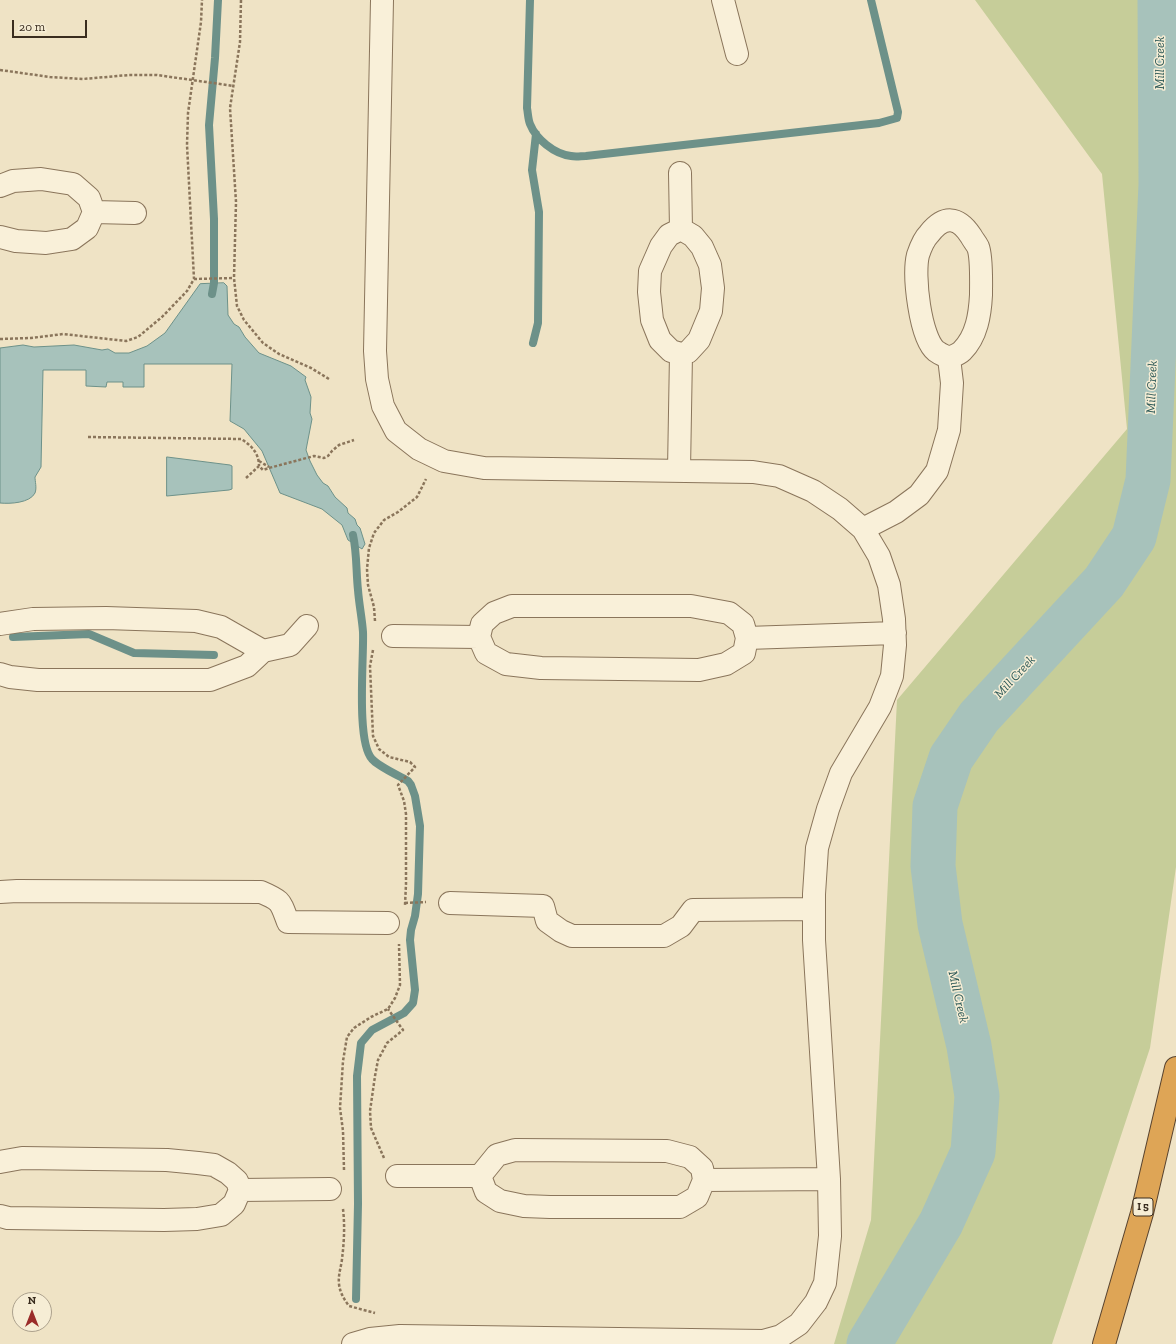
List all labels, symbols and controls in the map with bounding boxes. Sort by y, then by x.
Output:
scale bar [14,12,89,38]
text: 20 m [19,20,45,34]
water label: Mill Creek [1152,36,1168,90]
water label: Mill Creek [1143,360,1161,414]
water label: Mill Creek [991,652,1039,702]
water label: Mill Creek [944,969,972,1025]
road number: I 5 [1133,1198,1153,1216]
north arrow [12,1292,52,1332]
text: N [28,1294,36,1307]

